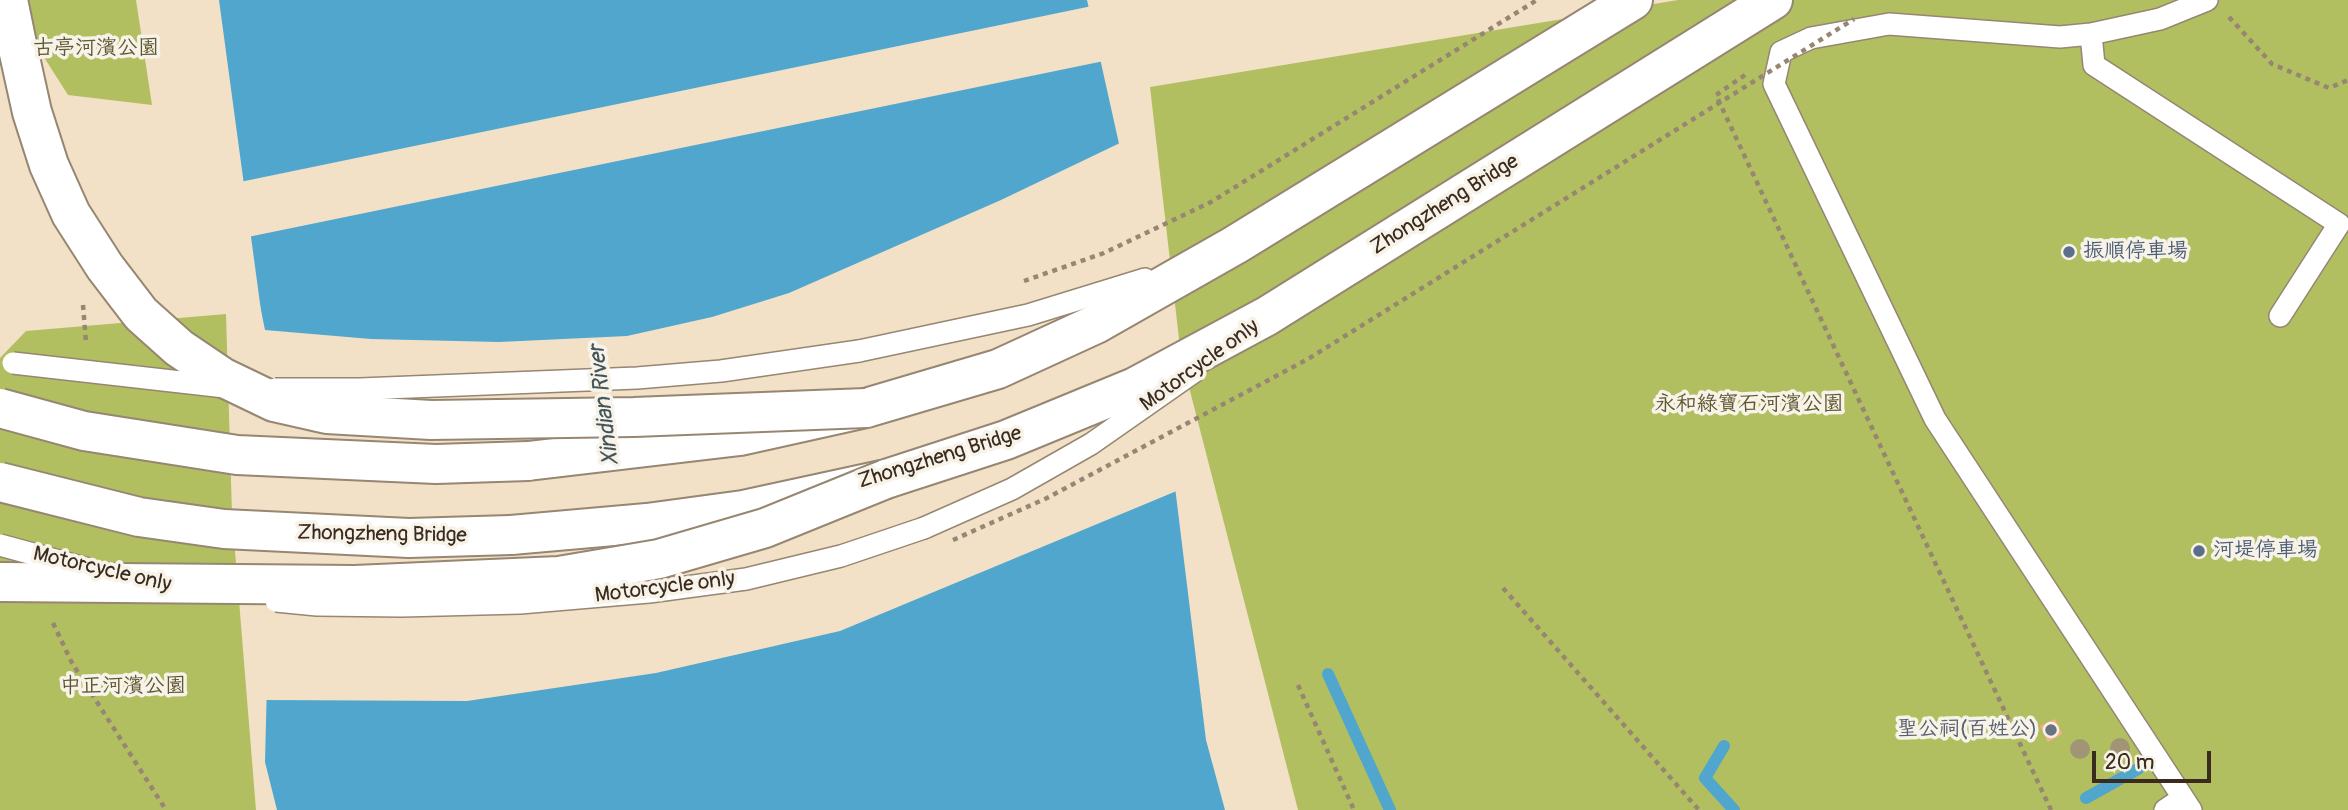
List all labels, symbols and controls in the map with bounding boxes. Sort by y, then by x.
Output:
park label: 古亭河濱公園 [33,36,159,62]
street label: Zhongzheng Bridge [1366,149,1524,261]
place label: 振順停車場 [2083,239,2188,265]
marker: 振順停車場 [2061,244,2077,260]
street label: Motorcycle only [1136,314,1264,418]
water label: Xindian River [584,343,626,467]
park label: 永和綠寶石河濱公園 [1655,392,1843,418]
street label: Zhongzheng Bridge [855,421,1025,495]
street label: Zhongzheng Bridge [297,521,467,549]
place label: 河堤停車場 [2213,538,2318,564]
street label: Motorcycle only [31,542,173,598]
marker: 河堤停車場 [2191,543,2207,559]
street label: Motorcycle only [594,567,736,609]
park label: 中正河濱公園 [60,674,186,700]
place label: 聖公祠(百姓公) [1897,717,2037,743]
marker: 聖公祠(百姓公) [2043,722,2059,738]
scale bar [2096,736,2215,780]
text: 20 m [2105,749,2154,776]

